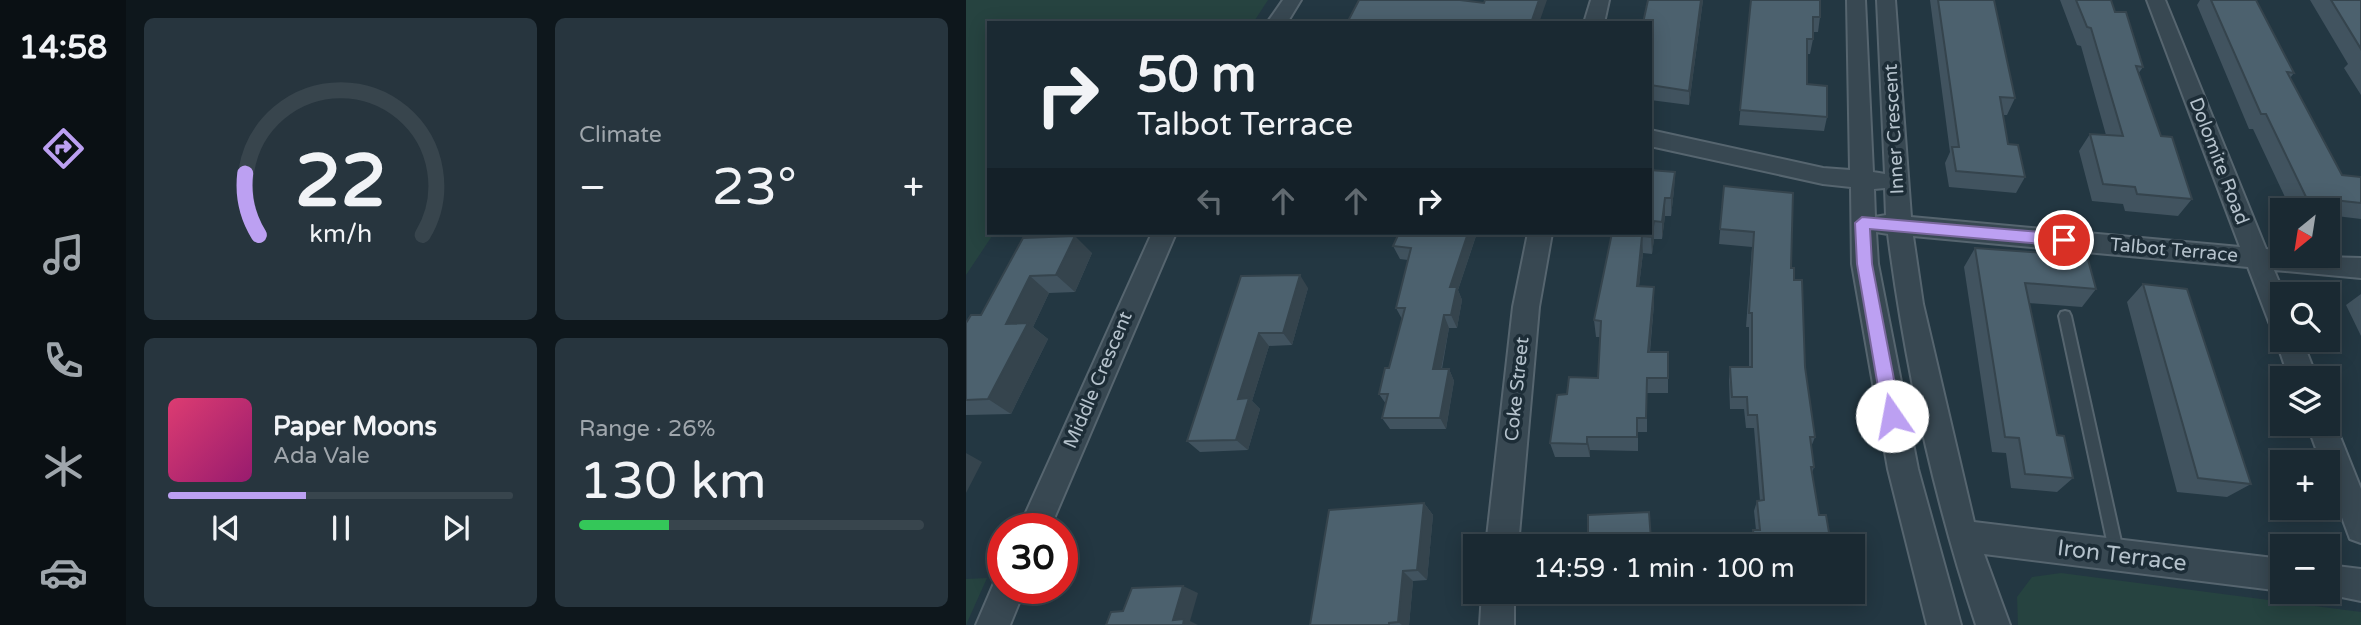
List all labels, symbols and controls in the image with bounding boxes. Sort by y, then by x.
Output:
text: 14:58 [19,29,107,67]
text: 50 m [1137,46,1256,105]
icon: right [1022,49,1113,140]
street label: Inner Crescent [1880,63,1908,195]
street label: Dolomite Road [2185,94,2253,228]
text: Talbot Terrace [1137,106,1353,144]
text: Climate [579,121,662,149]
icon: directions [39,124,88,173]
text: 22 [295,138,386,226]
text: 23° [712,156,797,219]
text: − [579,165,606,211]
text: + [903,165,924,211]
icon: left [1191,182,1229,220]
icon: ahead [1264,182,1302,220]
icon: ahead [1337,182,1375,220]
icon: right [1410,182,1448,220]
north arrow [2270,198,2340,268]
map controls [2270,198,2340,604]
pin [2034,210,2094,270]
text: km/h [309,219,372,249]
icon: arrive [2045,221,2083,259]
icon: music [39,230,88,279]
street label: Talbot Terrace [2109,233,2239,267]
button: search [2270,282,2340,352]
street label: Middle Crescent [1059,308,1137,452]
icon: phone [39,336,88,385]
street label: Coke Street [1501,336,1533,442]
button: layers [2270,366,2340,436]
position arrow [1855,379,1929,453]
text: Paper Moons [273,411,437,442]
text: Range · 26% [579,415,715,443]
icon: climate [39,442,88,491]
text: Ada Vale [273,442,370,470]
text: 130 km [579,450,767,513]
button: + [2270,450,2340,520]
icon: previous [207,509,245,547]
icon: pause [322,509,360,547]
icon: next [437,509,475,547]
speed limit sign: 30 [987,513,1078,604]
street label: Iron Terrace [2056,534,2188,578]
button: − [2270,534,2340,604]
icon: car [39,548,88,597]
text: 14:59 · 1 min · 100 m [1533,553,1795,584]

